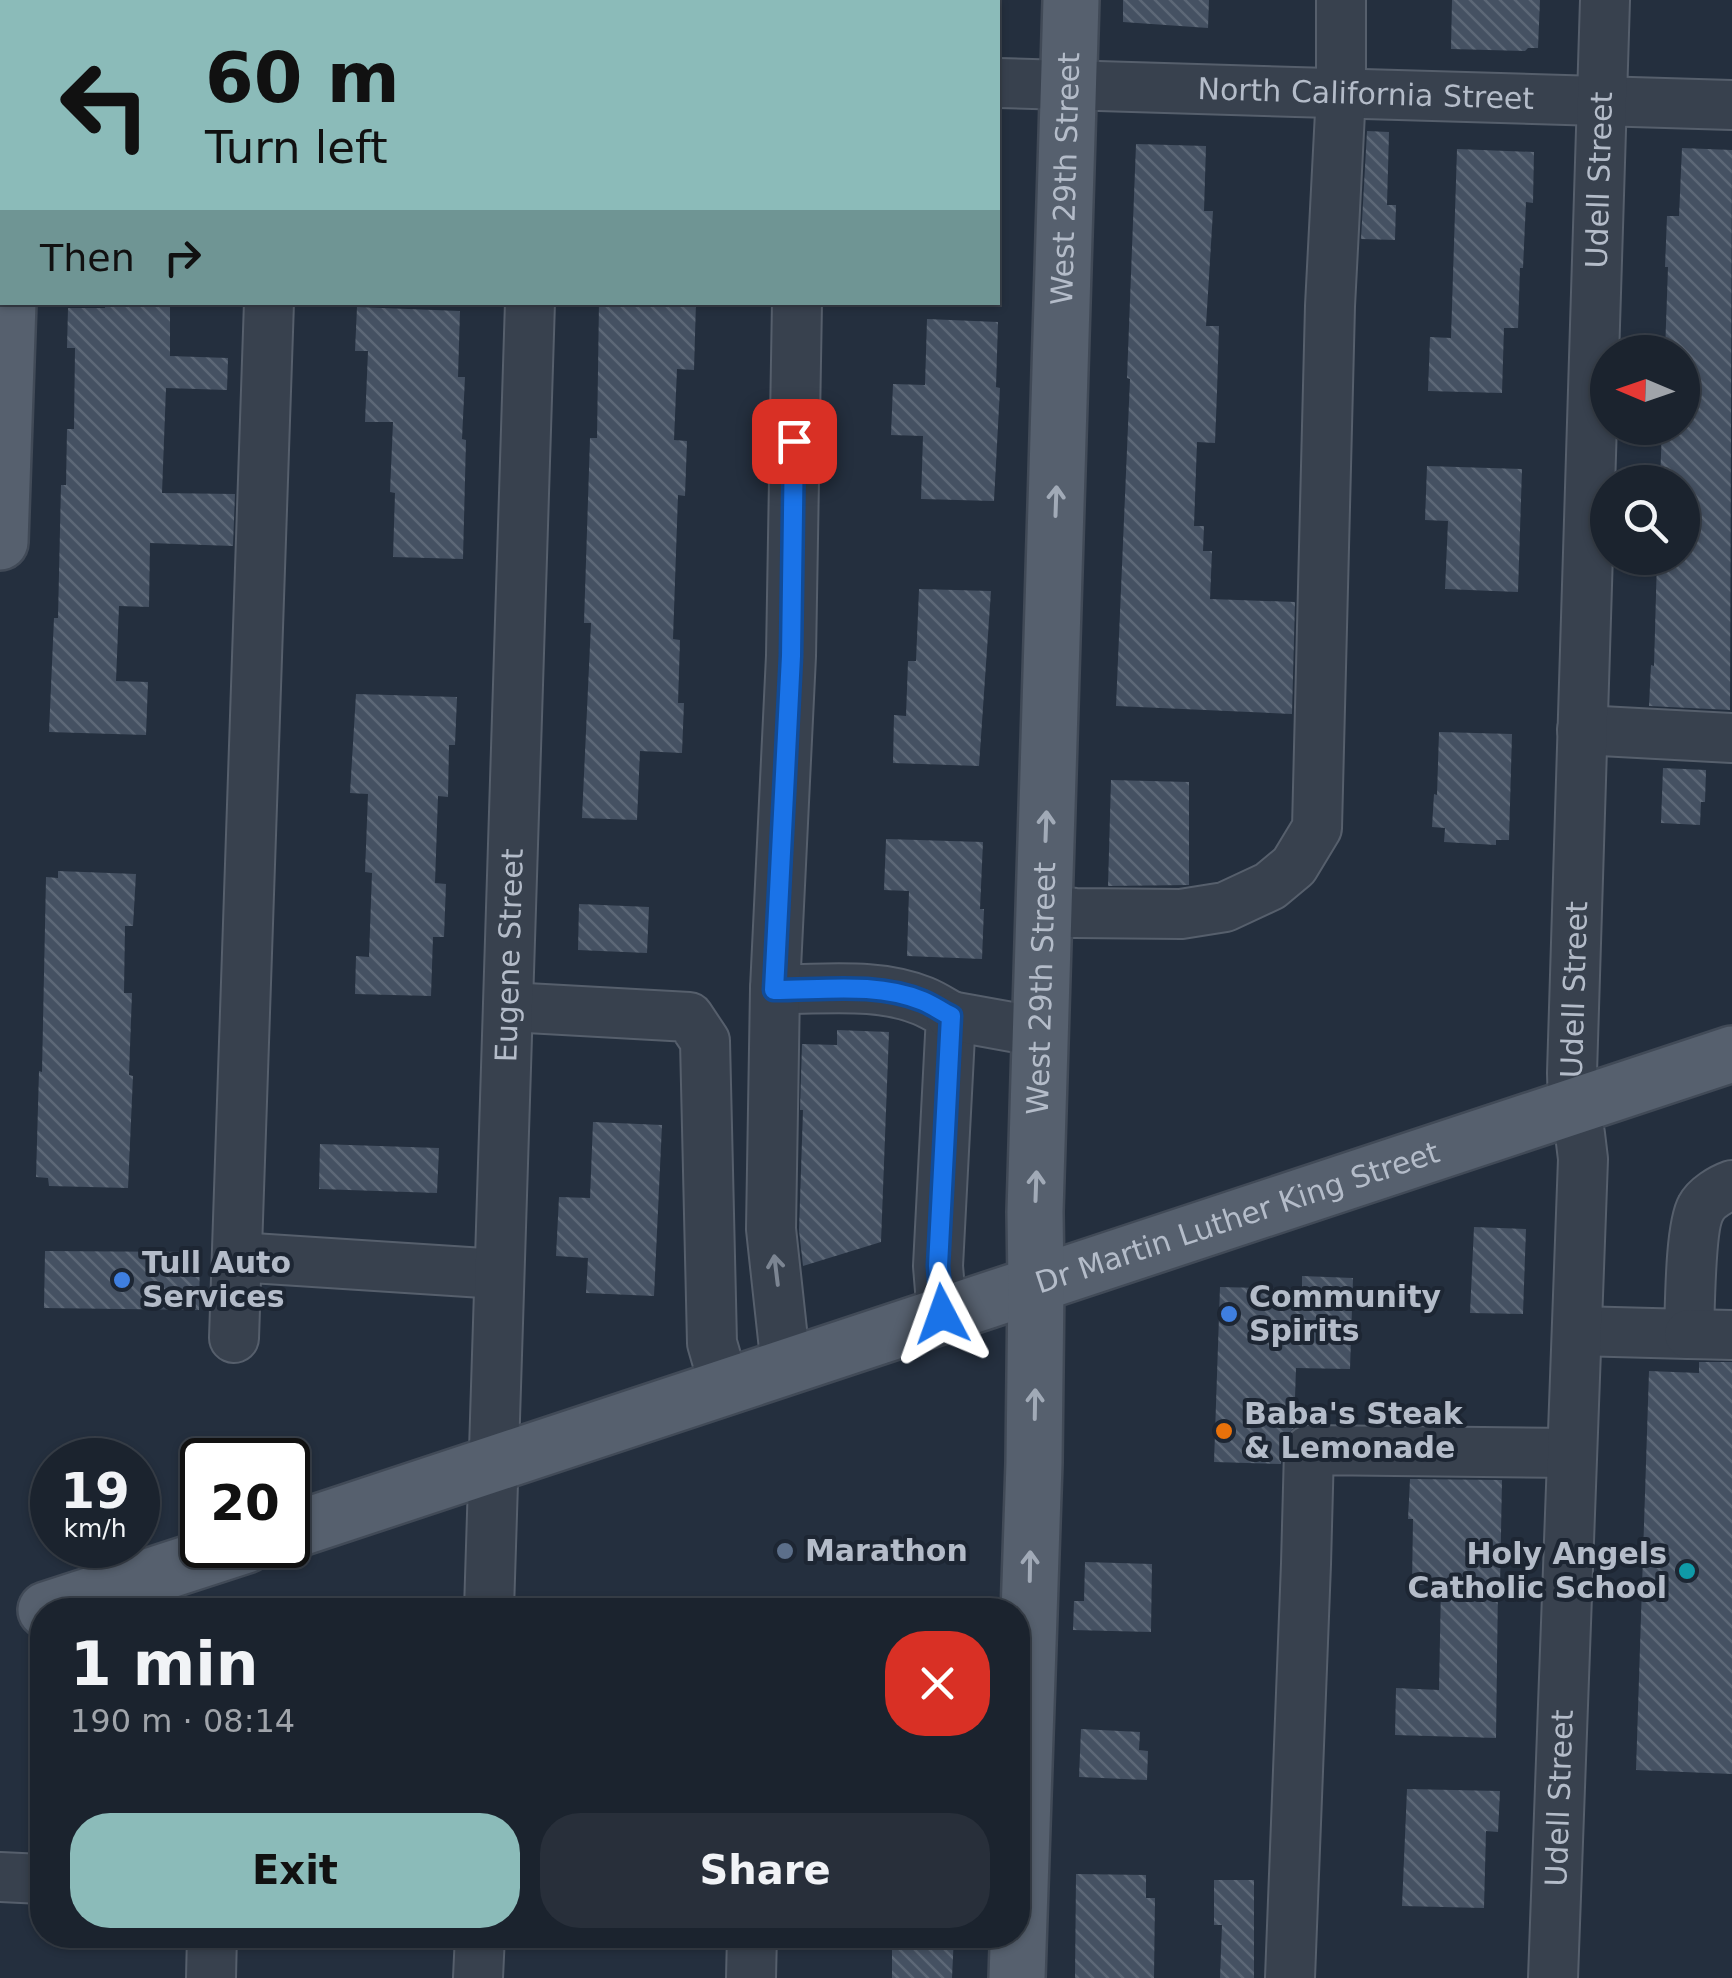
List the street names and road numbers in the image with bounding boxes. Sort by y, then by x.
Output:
street label: West 29th Street [1044,52,1086,306]
street label: North California Street [1197,71,1535,116]
street label: Udell Street [1579,91,1619,269]
street label: Eugene Street [488,848,530,1063]
street label: West 29th Street [1020,861,1062,1115]
street label: Udell Street [1554,900,1594,1079]
street label: Dr Martin Luther King Street [1031,1134,1444,1300]
street label: Udell Street [1538,1709,1580,1887]

